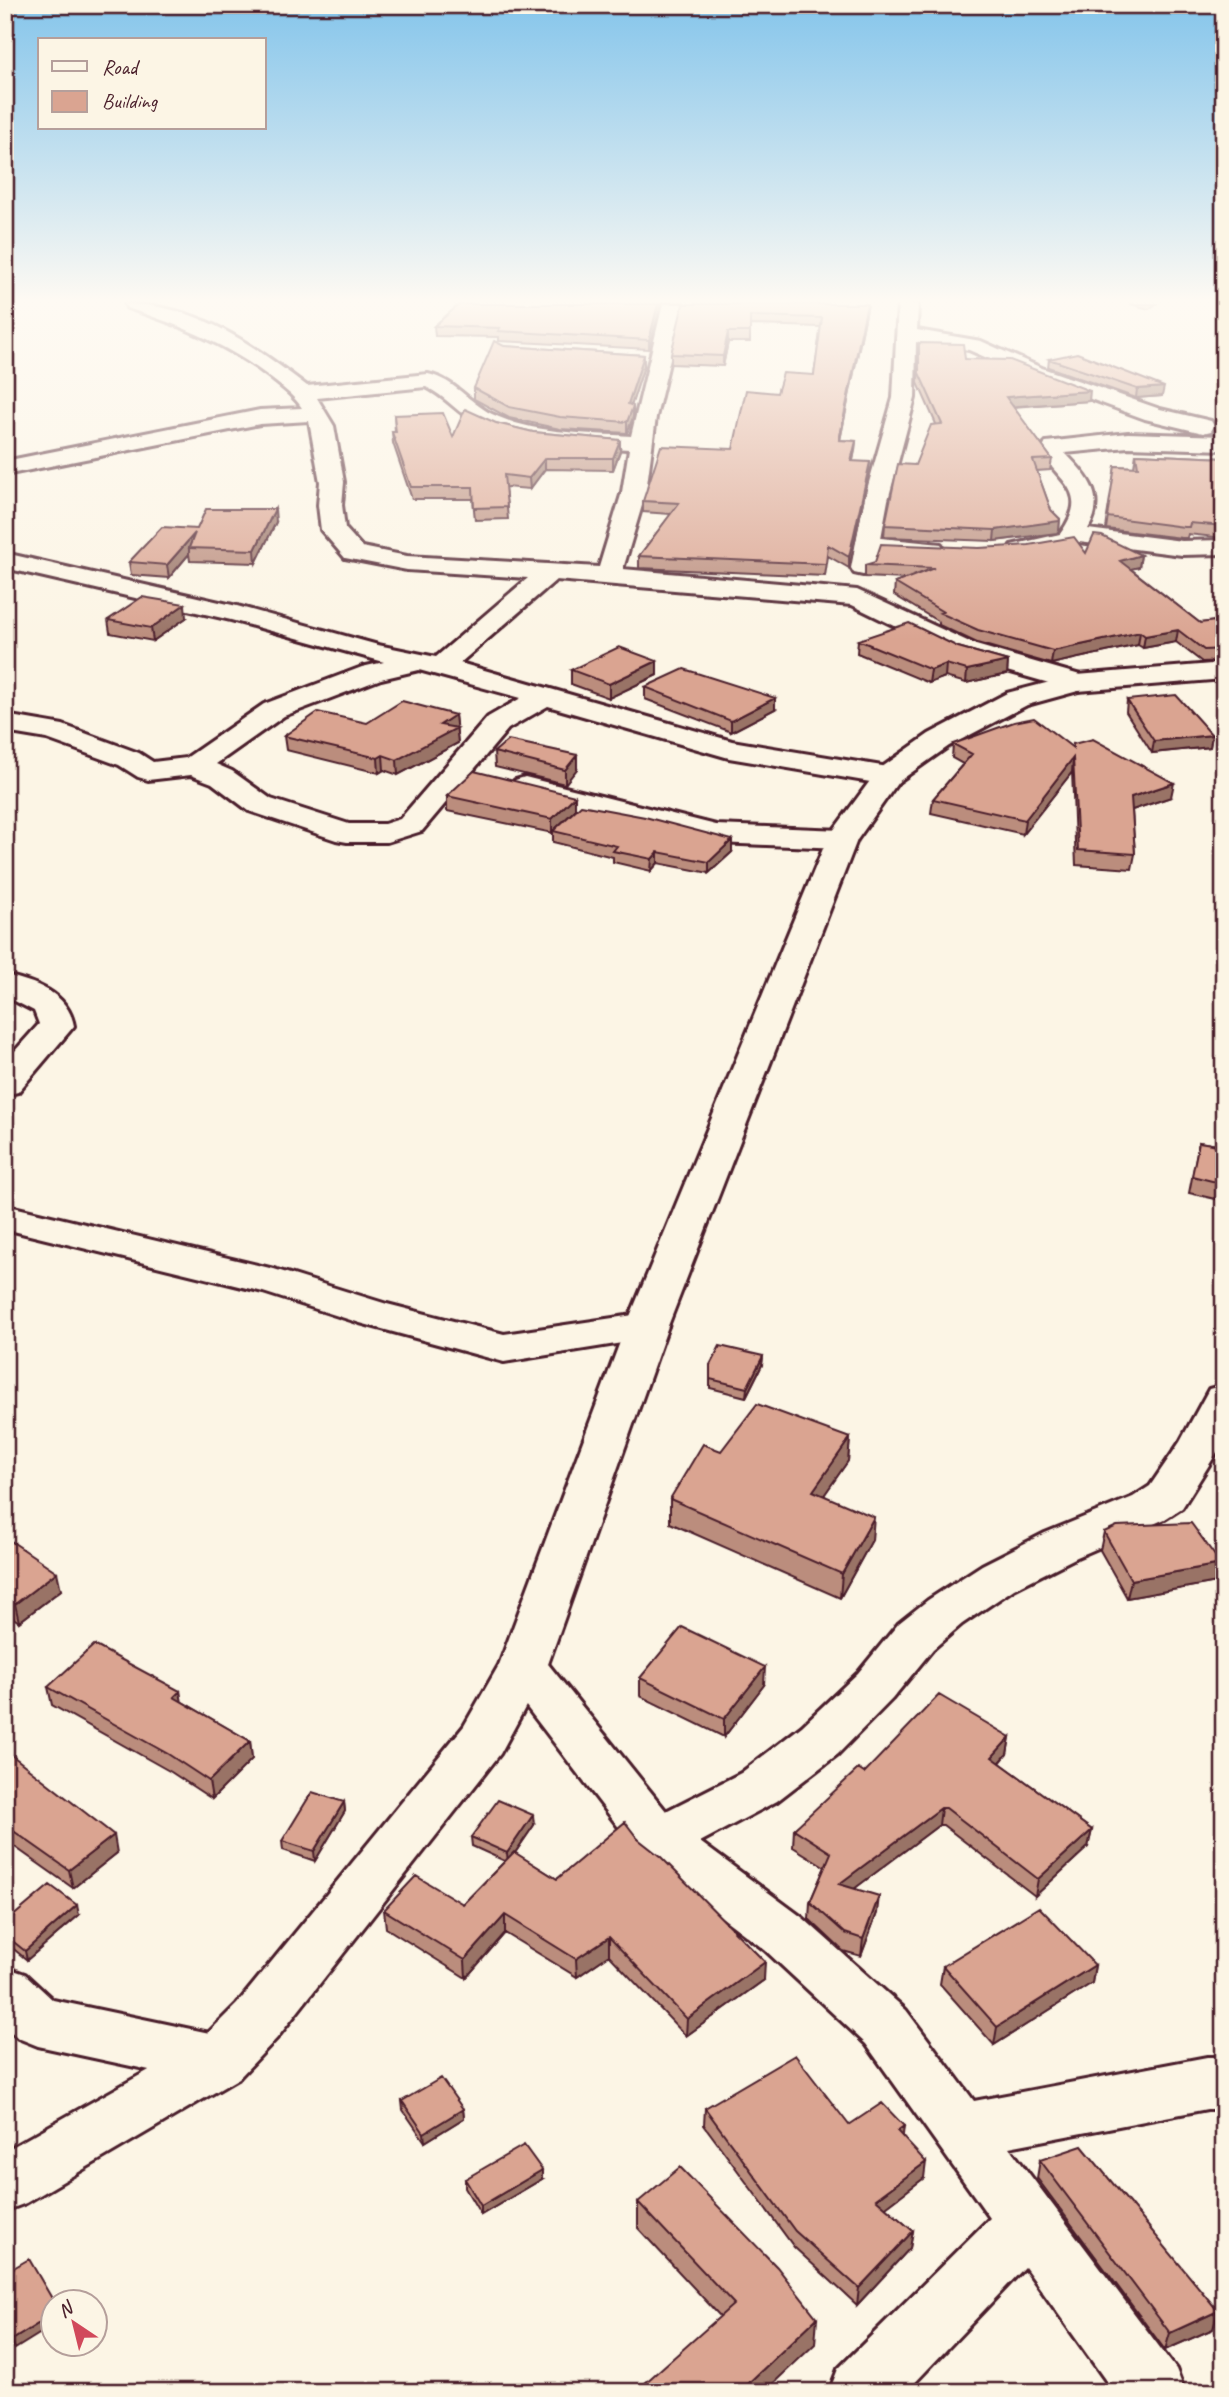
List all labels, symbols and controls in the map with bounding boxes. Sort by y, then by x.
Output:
legend [38,38,266,130]
text: Road [102,54,141,80]
text: Building [102,88,159,114]
north arrow [38,2288,108,2358]
text: N [53,2295,79,2323]

